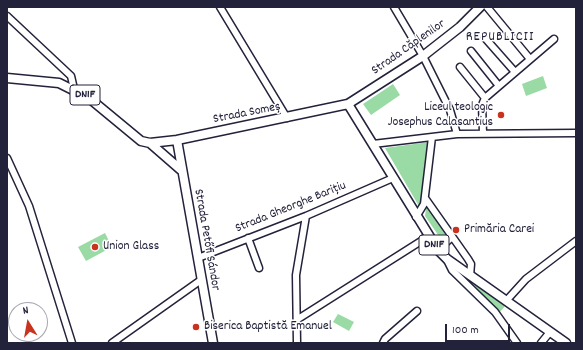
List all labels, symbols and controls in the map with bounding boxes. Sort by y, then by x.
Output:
street label: Strada Căplenilor [369,17,449,79]
district label: REPUBLICII [466,30,534,46]
road number: DN1F [70,85,100,105]
street label: Strada Someș [212,100,282,128]
place label: Liceul teologic Josephus Calasantius [388,100,493,131]
marker: Liceul teologic Josephus Calasantius [496,110,506,120]
street label: Strada Gheorghe Barițiu [233,179,349,237]
street label: Strada Petőfi Sándor [189,188,223,292]
place label: Primăria Carei [464,222,534,238]
marker: Primăria Carei [451,225,461,235]
road number: DN1F [419,235,449,255]
place label: Union Glass [103,239,159,255]
marker: Union Glass [90,242,100,252]
north arrow [8,302,48,342]
text: N [22,303,30,320]
scale bar [447,316,512,342]
place label: Biserica Baptistă Emanuel [204,319,332,335]
marker: Biserica Baptistă Emanuel [191,322,201,332]
text: 100 m [452,322,479,339]

